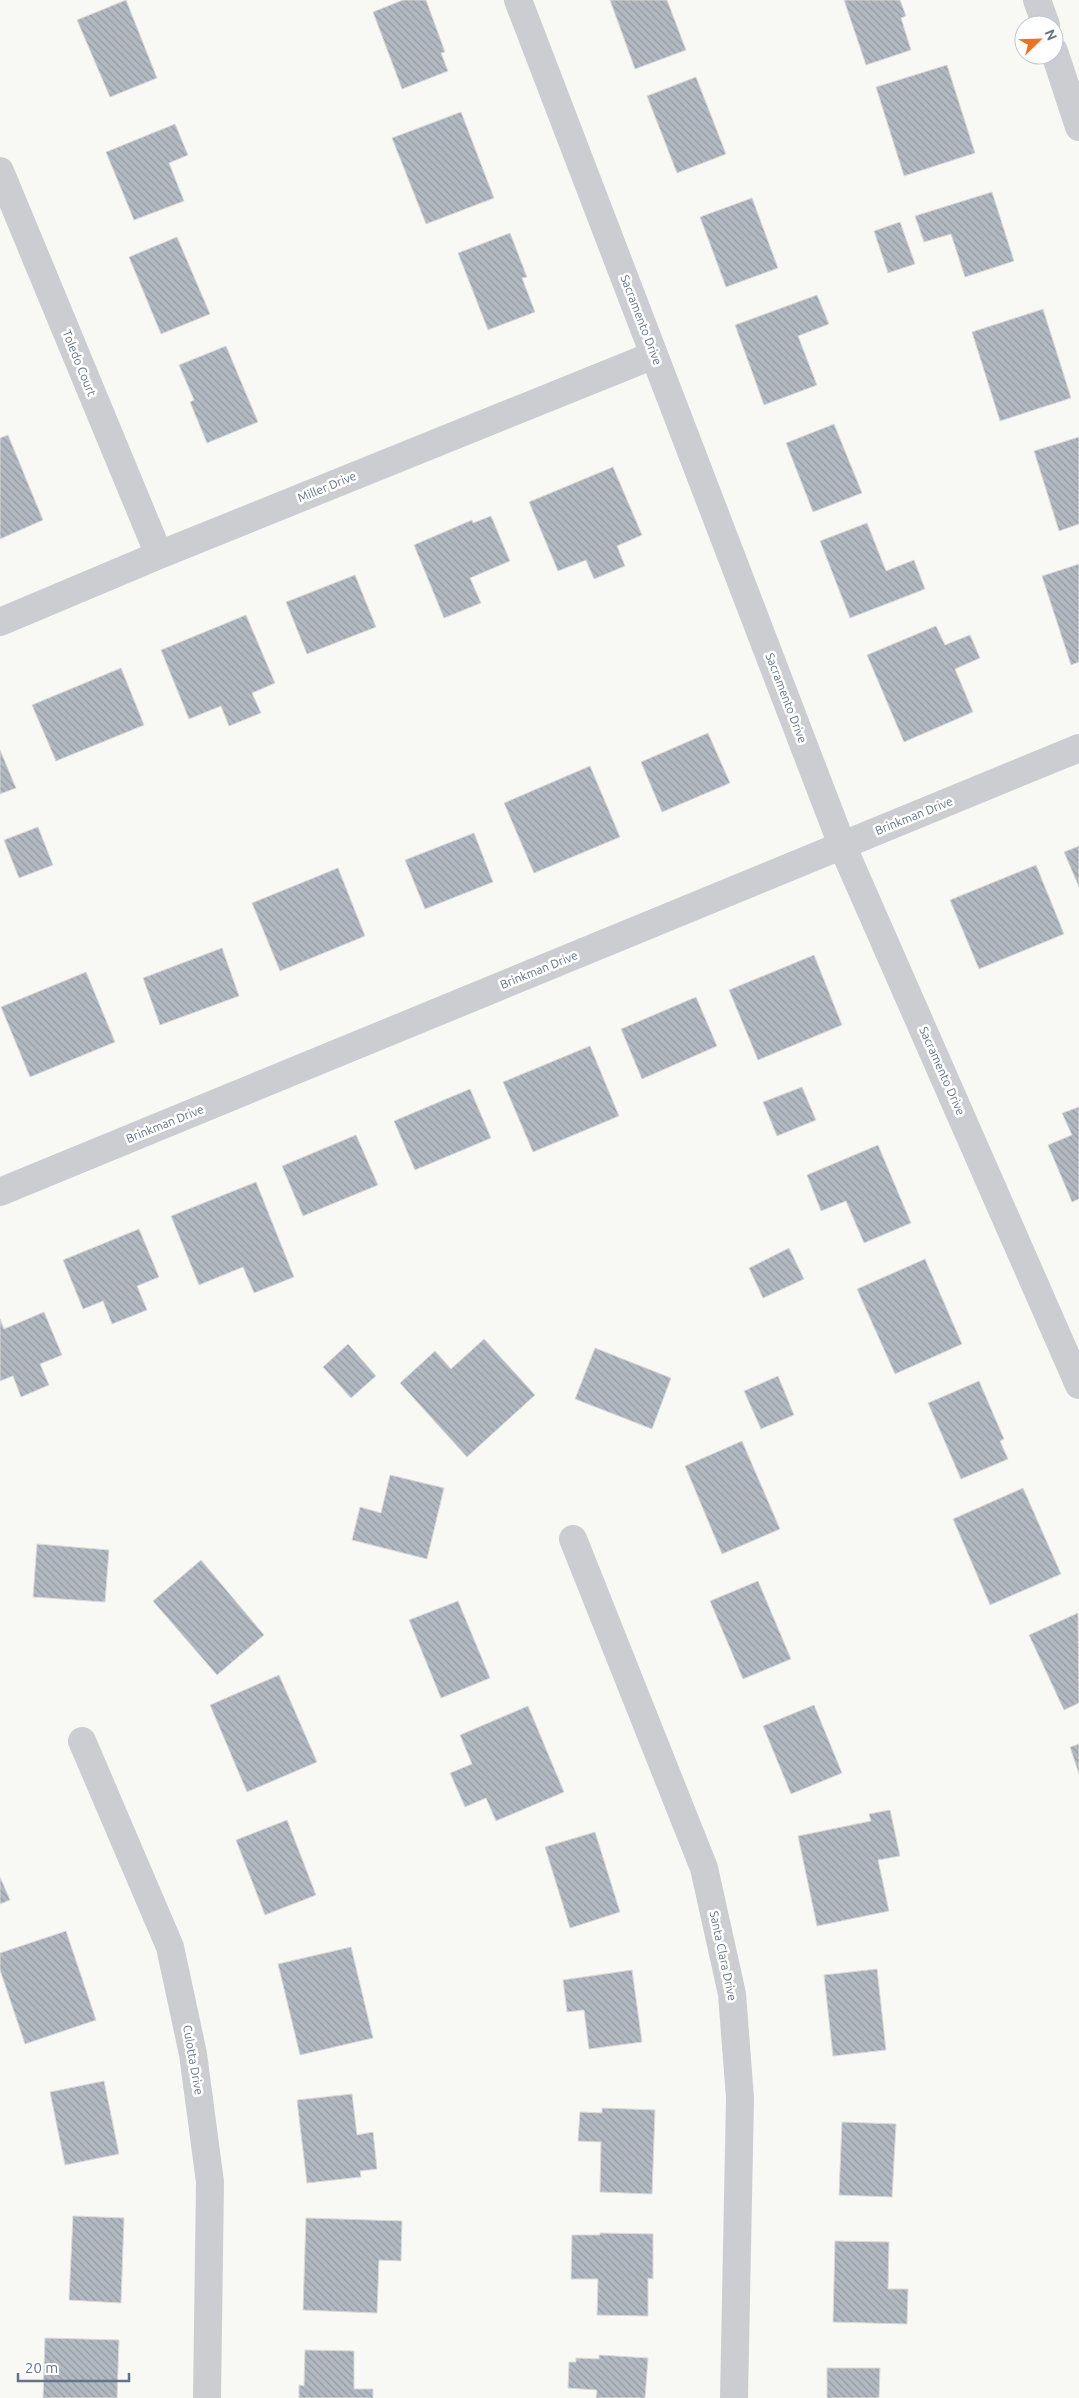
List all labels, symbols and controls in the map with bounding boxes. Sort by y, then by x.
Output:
north arrow [1014,15,1064,65]
text: N [1042,27,1060,43]
street label: Sacramento Drive [618,273,665,367]
street label: Toledo Court [60,328,99,398]
street label: Miller Drive [296,469,358,504]
street label: Sacramento Drive [763,651,810,745]
street label: Brinkman Drive [873,794,954,837]
street label: Brinkman Drive [498,948,579,991]
street label: Sacramento Drive [917,1025,968,1117]
street label: Brinkman Drive [124,1102,205,1145]
street label: Santa Clara Drive [708,1910,739,2002]
street label: Culotta Drive [181,2024,206,2096]
scale bar [18,2350,129,2382]
text: 20 m [25,2359,58,2376]

